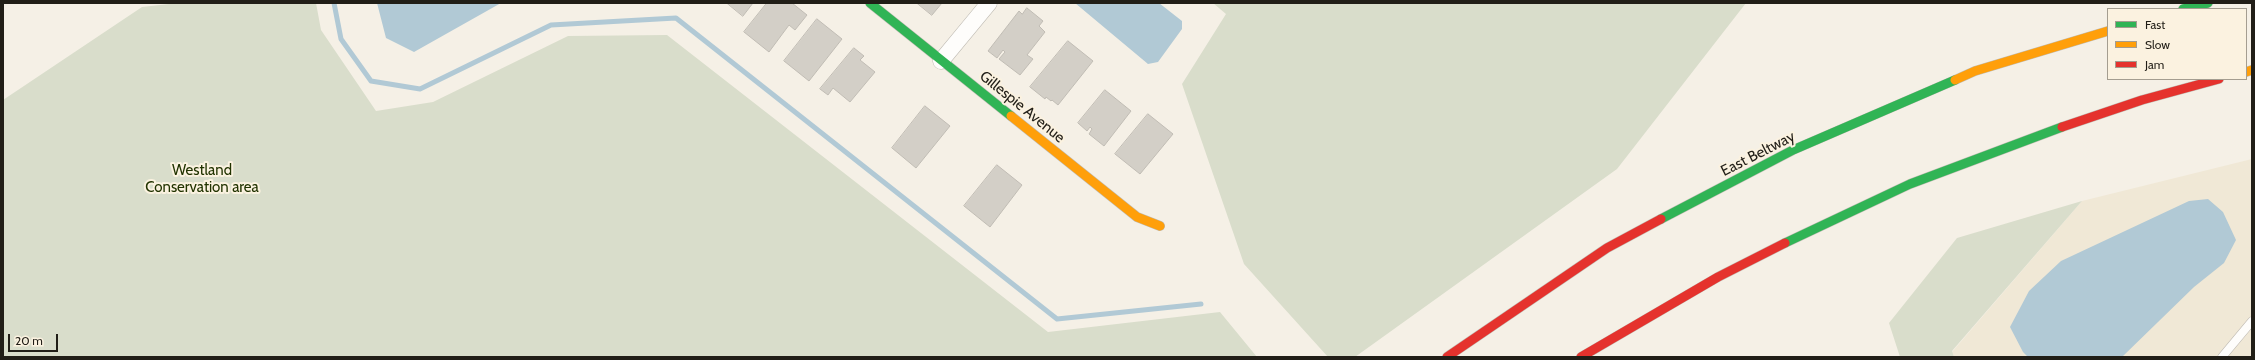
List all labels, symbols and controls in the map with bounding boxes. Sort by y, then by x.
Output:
legend [2107,8,2247,80]
text: Fast [2145,17,2165,32]
text: Slow [2145,37,2170,52]
text: Jam [2145,57,2164,72]
street label: Gillespie Avenue [976,67,1068,147]
street label: East Beltway [1718,128,1798,180]
park label: Westland Conservation area [145,162,259,197]
scale bar [10,326,60,352]
text: 20 m [15,333,43,348]

